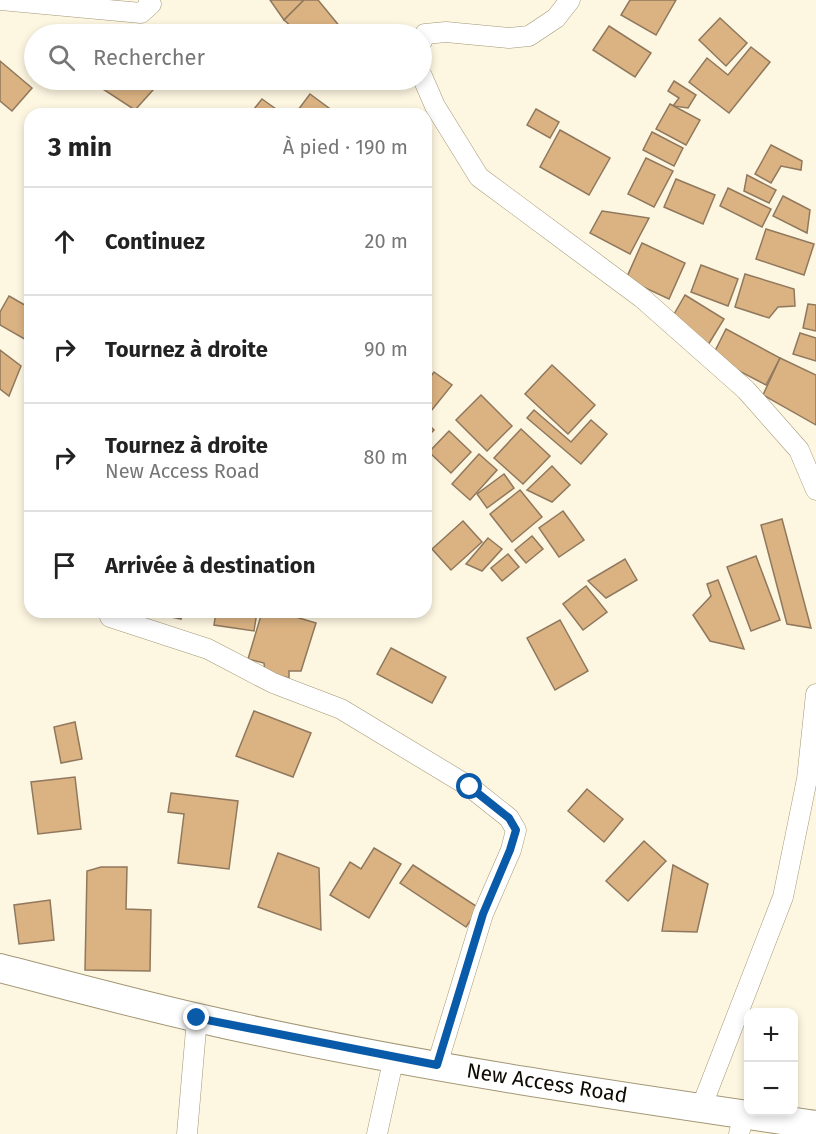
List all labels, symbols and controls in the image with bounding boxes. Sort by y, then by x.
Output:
search box [24,24,432,90]
icon: search [45,41,78,74]
text: Rechercher [93,44,205,71]
text: 3 min [48,132,112,163]
text: À pied · 190 m [283,135,408,159]
icon: ahead [48,225,81,258]
text: Continuez [105,228,205,255]
text: 20 m [365,229,408,253]
icon: right [48,333,81,366]
text: Tournez à droite [105,336,268,363]
text: 90 m [364,337,408,361]
text: Tournez à droite [105,432,268,459]
icon: right [48,441,81,474]
text: 80 m [363,445,408,469]
text: New Access Road [105,459,260,483]
icon: arrive [48,549,81,582]
text: Arrivée à destination [105,552,315,579]
route start [456,773,482,799]
route end [183,1004,209,1030]
map controls [744,1008,798,1116]
button: + [744,1008,798,1062]
street label: New Access Road [465,1057,629,1109]
button: − [744,1062,798,1116]

